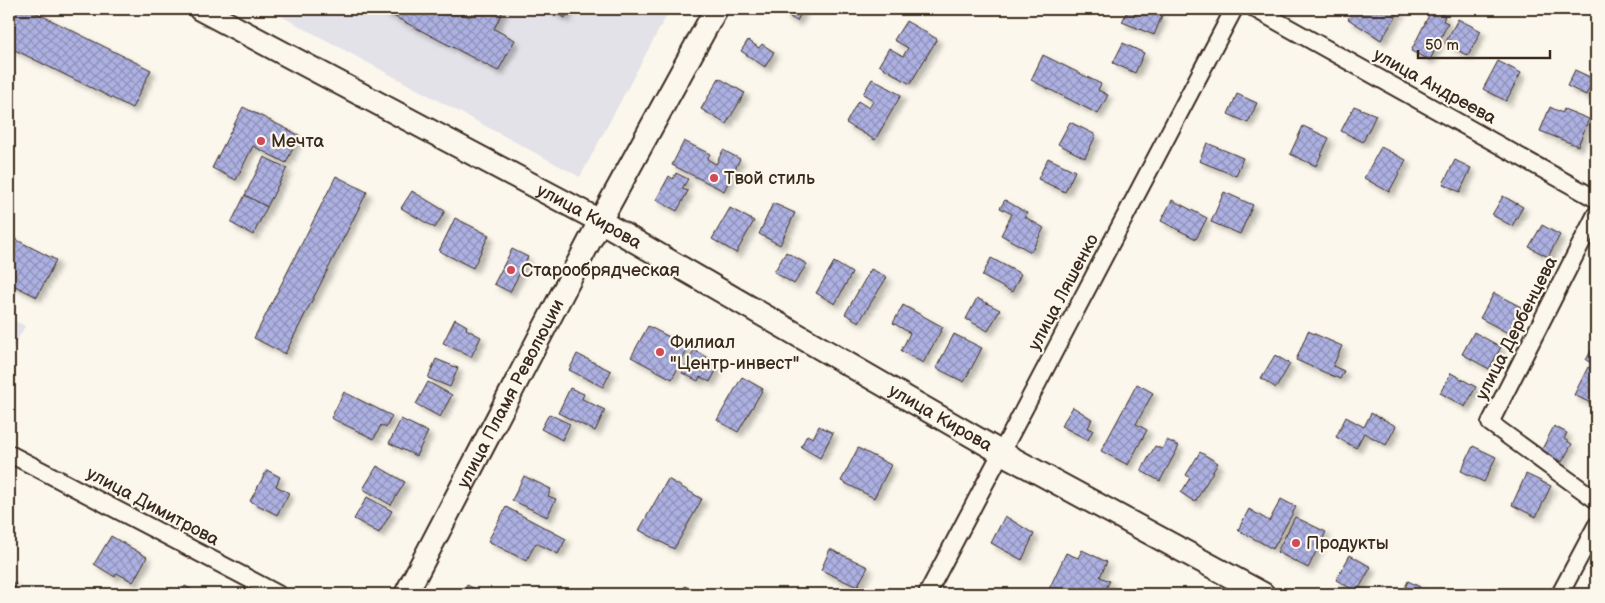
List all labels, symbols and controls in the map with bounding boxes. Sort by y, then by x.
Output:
scale bar [1418,28,1550,60]
text: 50 m [1425,36,1459,55]
street label: улица Андреева [1370,44,1500,129]
place label: Мечта [271,131,324,152]
marker: Мечта [255,135,267,147]
place label: Твой стиль [724,168,815,189]
marker: Твой стиль [708,172,720,184]
street label: улица Кирова [533,180,645,254]
street label: улица Ляшенко [1024,230,1103,354]
street label: улица Дербенцева [1471,253,1562,404]
place label: Старообрядческая [521,260,680,281]
marker: Старообрядческая [505,264,517,276]
street label: улица Пламя Революции [453,296,569,492]
place label: Филиал "Центр-инвест" [670,332,799,374]
marker: Филиал "Центр-инвест" [654,346,666,358]
street label: улица Кирова [885,380,996,456]
street label: улица Димитрова [83,463,223,550]
place label: Продукты [1306,533,1389,554]
marker: Продукты [1290,537,1302,549]

